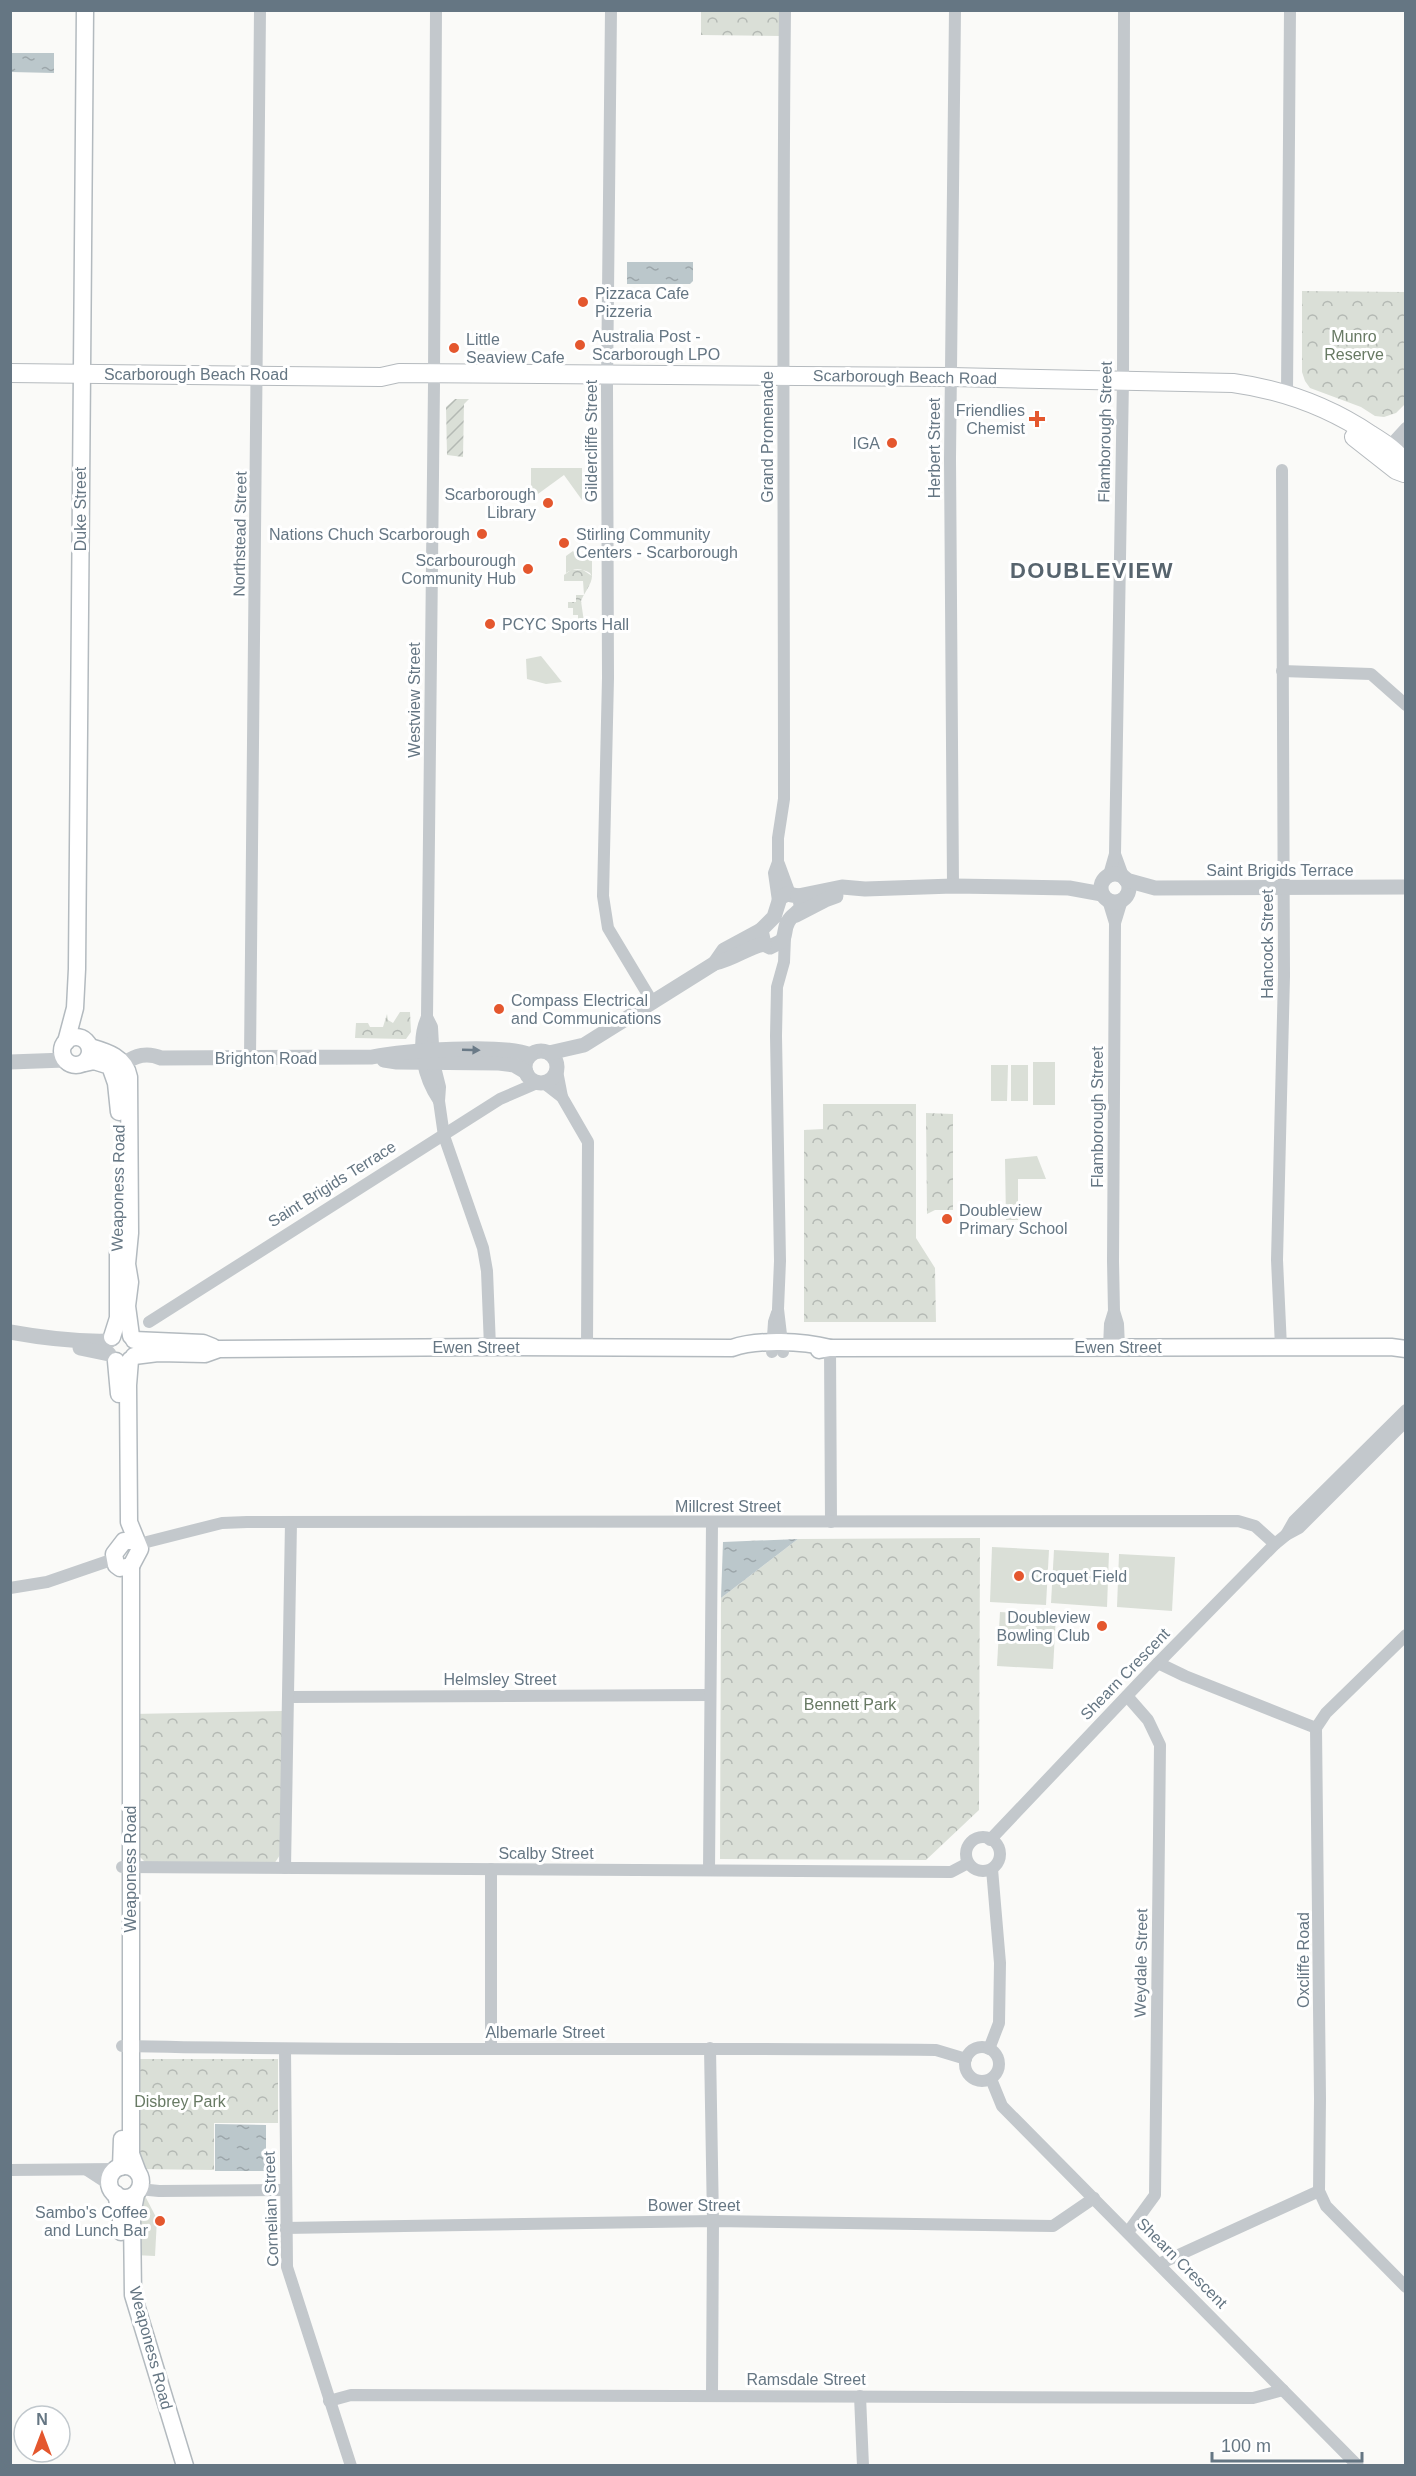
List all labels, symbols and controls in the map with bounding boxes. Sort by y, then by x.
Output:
place label: Pizzaca Cafe Pizzeria [595,285,689,320]
marker: Pizzaca Cafe Pizzeria [576,295,590,309]
place label: Australia Post - Scarborough LPO [592,328,720,363]
park label: Munro Reserve [1324,328,1384,363]
place label: Little Seaview Cafe [466,331,565,366]
marker: Australia Post - Scarborough LPO [573,338,587,352]
marker: Little Seaview Cafe [447,341,461,355]
street label: Flamborough Street [1095,361,1115,503]
street label: Scarborough Beach Road [104,366,288,383]
street label: Scarborough Beach Road [813,367,997,387]
street label: Grand Promenade [759,371,776,503]
street label: Gildercliffe Street [583,379,600,502]
street label: Herbert Street [926,397,943,498]
place label: Friendlies Chemist [956,402,1026,437]
marker: Friendlies Chemist [1030,412,1044,426]
place label: IGA [852,435,880,452]
marker: IGA [885,436,899,450]
street label: Duke Street [72,466,89,551]
street label: Northstead Street [230,471,250,597]
place label: Scarborough Library [444,486,536,521]
marker: Scarborough Library [541,496,555,510]
place label: Nations Chuch Scarborough [269,526,470,543]
place label: Stirling Community Centers - Scarborough [576,526,738,561]
marker: Nations Chuch Scarborough [475,527,489,541]
marker: Stirling Community Centers - Scarborough [557,536,571,550]
place label: Scarbourough Community Hub [401,552,516,587]
district label: DOUBLEVIEW [1010,558,1174,583]
marker: Scarbourough Community Hub [521,562,535,576]
place label: PCYC Sports Hall [502,616,629,633]
marker: PCYC Sports Hall [483,617,497,631]
street label: Westview Street [406,642,423,758]
street label: Saint Brigids Terrace [1206,862,1354,879]
street label: Hancock Street [1259,889,1276,999]
place label: Compass Electrical and Communications [511,992,661,1027]
marker: Compass Electrical and Communications [492,1002,506,1016]
one-way arrow [462,1045,481,1055]
street label: Flamborough Street [1089,1046,1106,1188]
street label: Brighton Road [215,1050,317,1067]
street label: Weaponess Road [108,1124,128,1252]
street label: Saint Brigids Terrace [265,1138,399,1230]
place label: Doubleview Primary School [959,1202,1067,1237]
marker: Doubleview Primary School [940,1212,954,1226]
street label: Ewen Street [432,1339,520,1356]
street label: Ewen Street [1074,1339,1162,1356]
street label: Millcrest Street [675,1498,781,1515]
place label: Croquet Field [1031,1568,1127,1585]
marker: Croquet Field [1012,1569,1026,1583]
place label: Doubleview Bowling Club [997,1609,1090,1644]
marker: Doubleview Bowling Club [1095,1619,1109,1633]
street label: Shearn Crescent [1077,1625,1173,1723]
street label: Helmsley Street [444,1671,557,1688]
park label: Bennett Park [804,1696,897,1713]
street label: Weaponess Road [122,1806,139,1932]
street label: Scalby Street [498,1845,594,1862]
street label: Weydale Street [1132,1908,1150,2018]
street label: Oxcliffe Road [1295,1912,1312,2008]
street label: Albemarle Street [485,2024,605,2041]
park label: Disbrey Park [134,2093,227,2110]
street label: Cornelian Street [260,2150,282,2267]
street label: Bower Street [648,2197,741,2214]
place label: Sambo's Coffee and Lunch Bar [35,2204,149,2239]
marker: Sambo's Coffee and Lunch Bar [153,2214,167,2228]
street label: Shearn Crescent [1134,2215,1231,2312]
street label: Weaponess Road [126,2285,176,2411]
street label: Ramsdale Street [746,2371,866,2388]
north arrow [12,2404,72,2464]
text: N [36,2411,48,2428]
scale bar [1212,2425,1362,2463]
text: 100 m [1221,2436,1271,2456]

